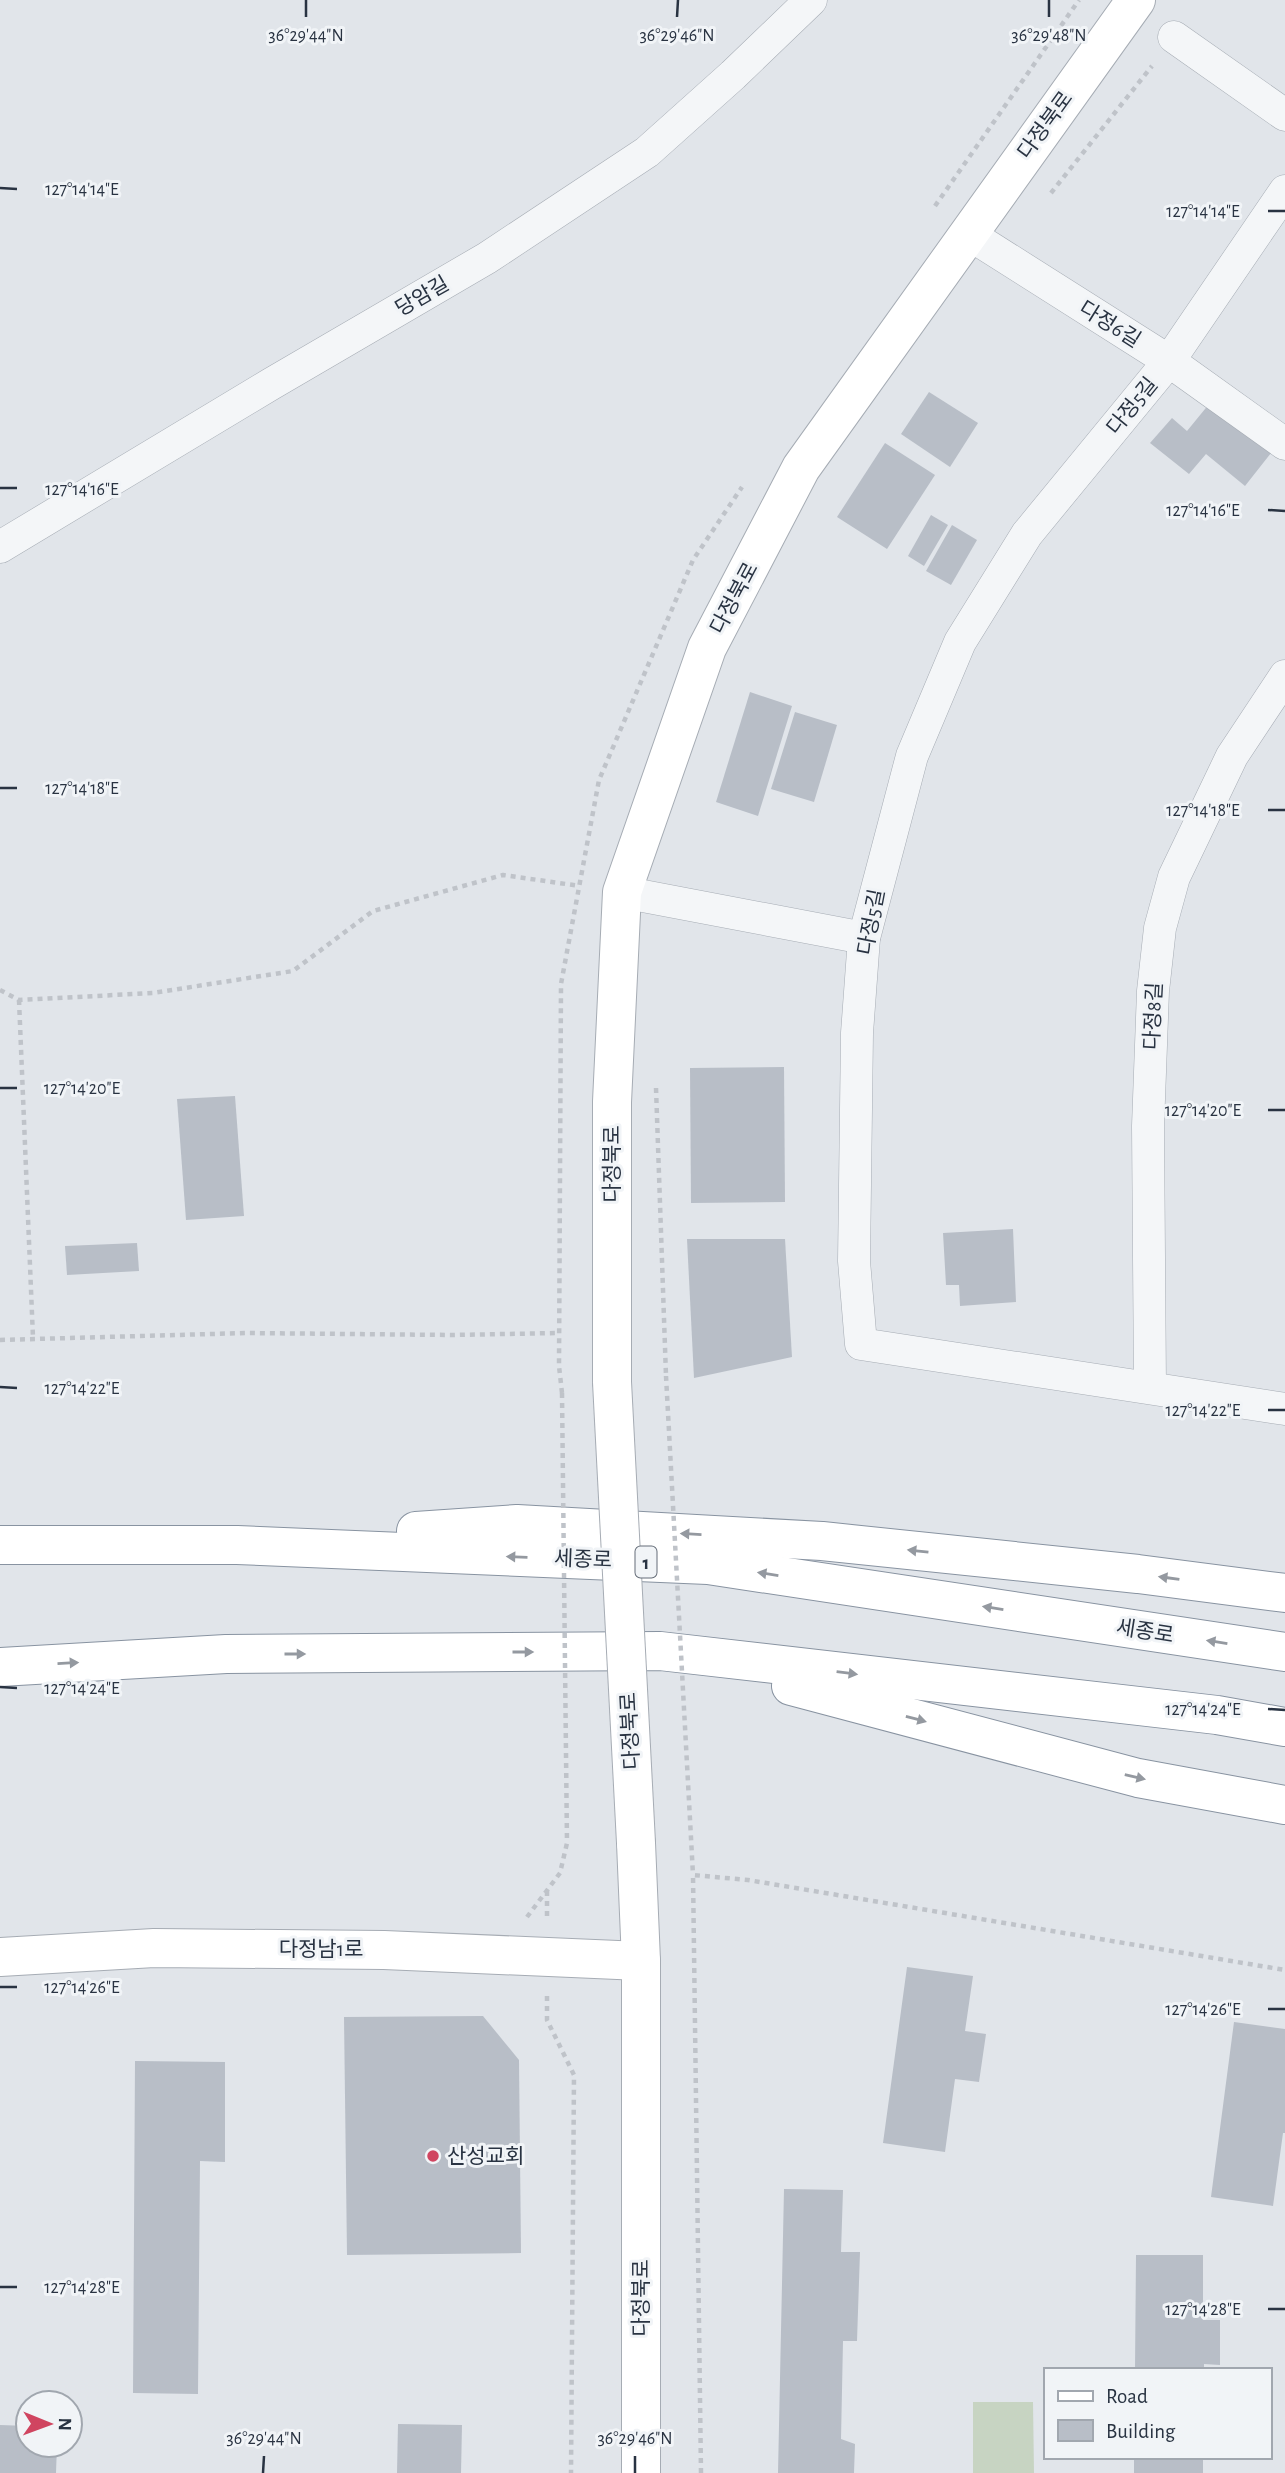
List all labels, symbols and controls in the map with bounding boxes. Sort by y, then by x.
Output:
text: 36°29'44"N [268,27,344,45]
text: 36°29'46"N [639,27,715,45]
text: 36°29'48"N [1011,27,1087,45]
street label: 다정북로 [1013,87,1077,163]
text: 127°14'14"E [45,181,119,199]
text: 127°14'14"E [1166,203,1240,221]
street label: 당암길 [391,272,453,320]
street label: 다정6길 [1075,297,1145,351]
street label: 다정5길 [1102,373,1162,439]
text: 127°14'16"E [45,481,119,499]
text: 127°14'16"E [1166,502,1240,520]
street label: 다정북로 [706,559,762,637]
text: 127°14'18"E [45,780,119,798]
text: 127°14'18"E [1166,802,1240,820]
street label: 다정5길 [854,887,888,957]
street label: 다정8길 [1140,982,1166,1050]
text: 127°14'20"E [44,1080,121,1098]
text: 127°14'20"E [1165,1102,1242,1120]
street label: 다정북로 [601,1125,623,1203]
text: 127°14'22"E [44,1380,120,1398]
text: 127°14'22"E [1165,1402,1241,1420]
one-way arrow [680,1528,702,1539]
one-way arrow [907,1545,929,1556]
road number: 1 [636,1546,656,1578]
street label: 세종로 [554,1548,612,1571]
one-way arrow [505,1551,527,1562]
one-way arrow [757,1568,779,1579]
one-way arrow [1158,1572,1180,1583]
one-way arrow [981,1602,1003,1613]
street label: 세종로 [1115,1617,1175,1646]
one-way arrow [1206,1637,1228,1648]
one-way arrow [512,1646,534,1658]
one-way arrow [285,1648,307,1660]
one-way arrow [57,1658,79,1669]
one-way arrow [836,1667,858,1678]
text: 127°14'24"E [44,1680,120,1698]
street label: 다정북로 [617,1692,643,1770]
text: 127°14'24"E [1165,1701,1241,1719]
one-way arrow [905,1714,927,1725]
one-way arrow [1125,1772,1147,1783]
street label: 다정남1로 [279,1938,363,1960]
text: 127°14'26"E [44,1979,120,1997]
text: 127°14'26"E [1165,2001,1241,2019]
place label: 산성교회 [447,2145,524,2167]
marker: 산성교회 [425,2148,441,2164]
street label: 다정북로 [630,2259,652,2337]
text: 127°14'28"E [44,2279,120,2297]
text: 127°14'28"E [1165,2301,1241,2319]
legend [1044,2368,1271,2459]
text: Road [1106,2386,1148,2407]
north arrow [14,2389,84,2459]
text: N [55,2417,74,2431]
text: Building [1106,2421,1176,2442]
text: 36°29'44"N [226,2430,302,2448]
text: 36°29'46"N [597,2430,673,2448]

